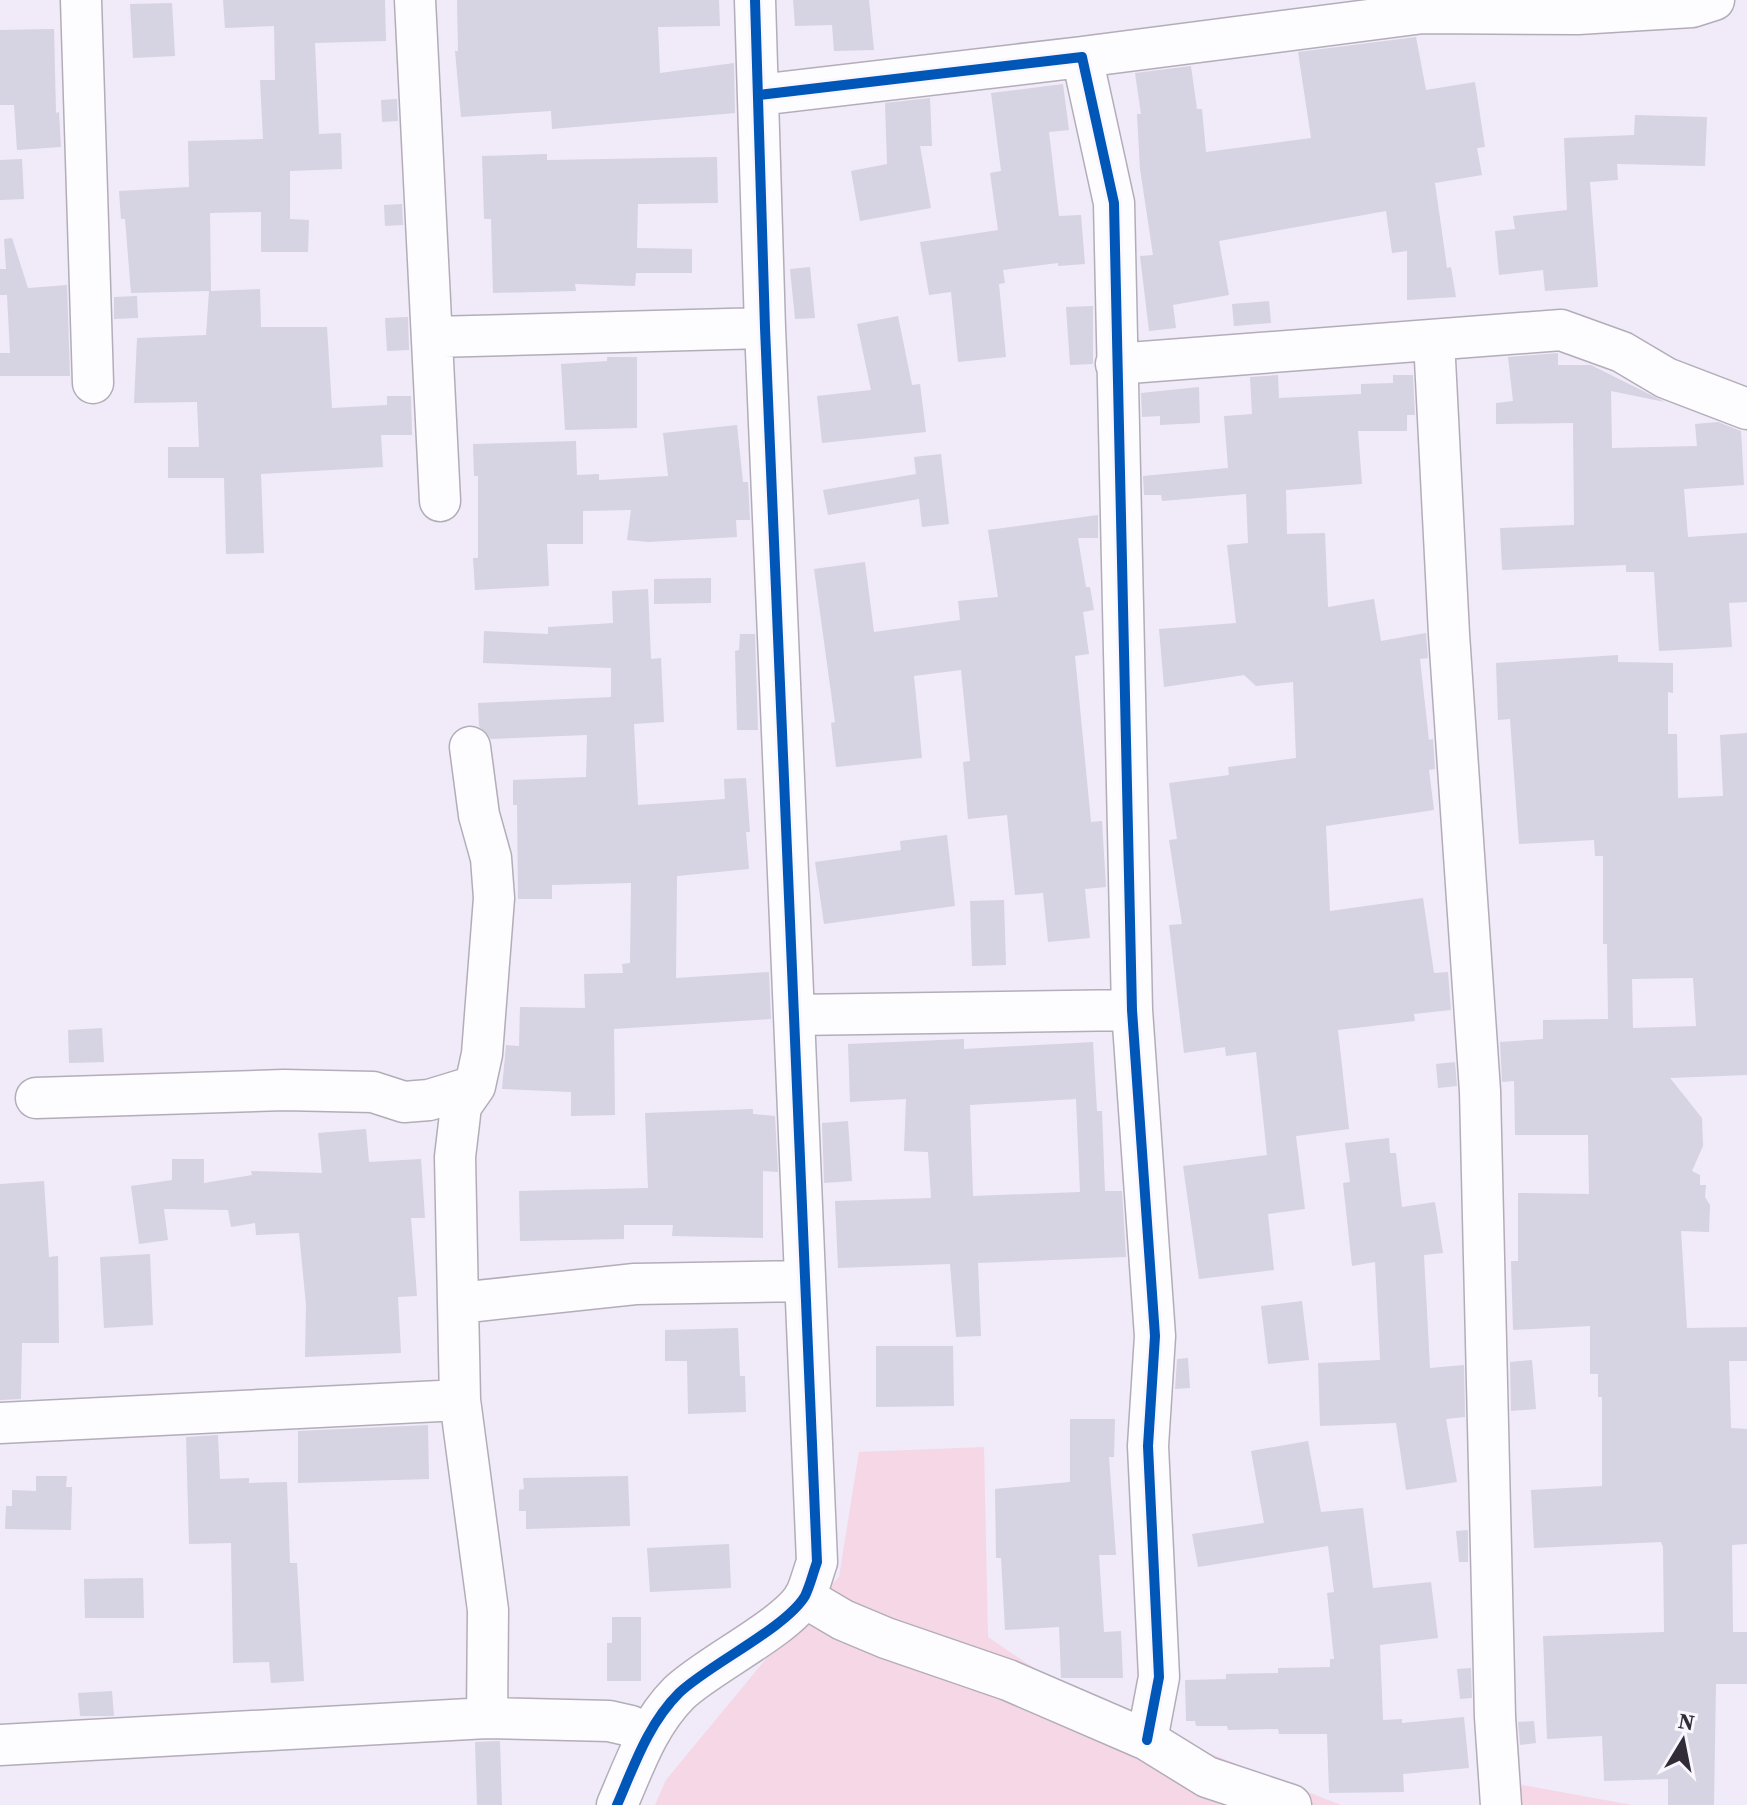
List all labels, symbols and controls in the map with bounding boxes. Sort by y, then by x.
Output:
north arrow [1643,1701,1723,1781]
text: N [1676,1705,1697,1737]

